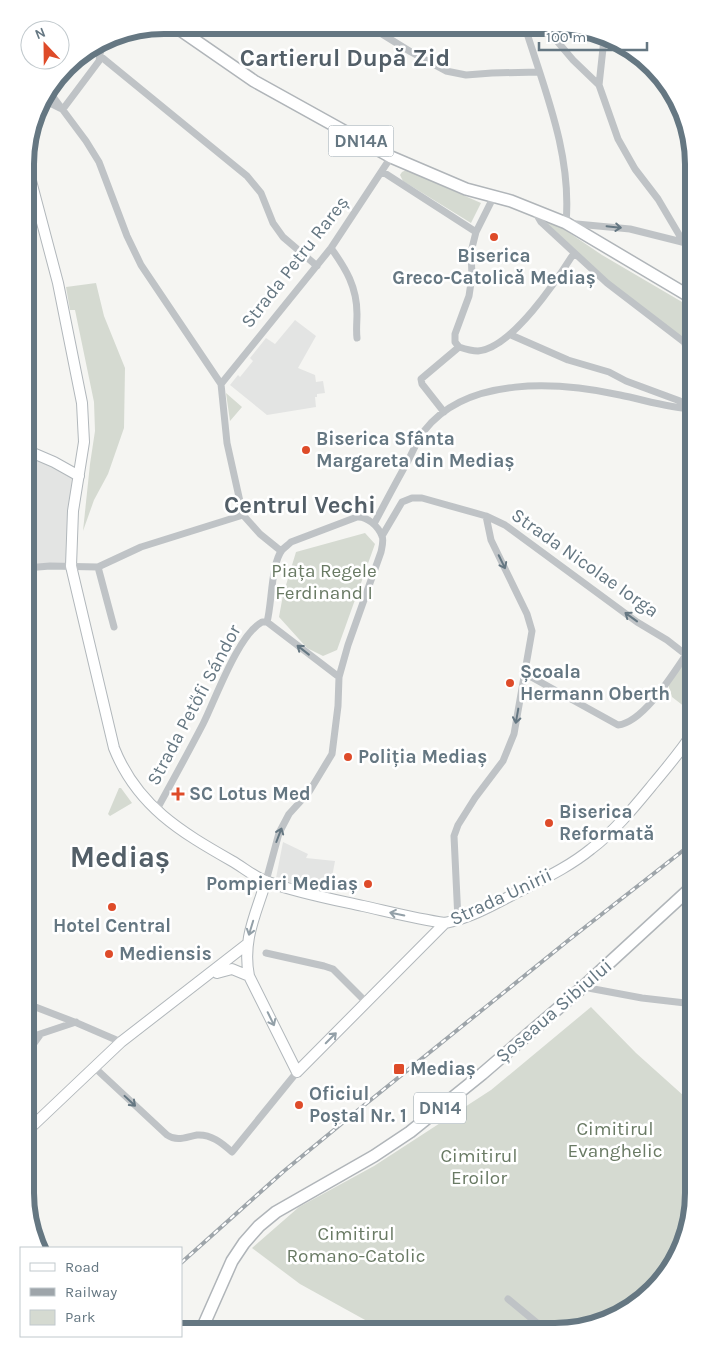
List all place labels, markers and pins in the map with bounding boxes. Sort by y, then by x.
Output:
marker: Biserica Greco-Catolică Mediaș [488,231,500,243]
place label: Biserica Greco-Catolică Mediaș [392,245,596,289]
place label: Biserica Sfânta Margareta din Mediaș [316,428,514,472]
marker: Biserica Sfânta Margareta din Mediaș [300,444,312,456]
place label: Școala Hermann Oberth [520,661,670,705]
marker: Școala Hermann Oberth [504,677,516,689]
place label: Poliția Mediaș [358,746,487,768]
marker: Poliția Mediaș [342,751,354,763]
place label: SC Lotus Med [189,783,311,805]
marker: SC Lotus Med [171,787,185,801]
place label: Biserica Reformată [559,801,654,845]
marker: Biserica Reformată [543,817,555,829]
place label: Pompieri Mediaș [206,873,358,895]
marker: Pompieri Mediaș [362,878,374,890]
marker: Hotel Central [106,901,118,913]
place label: Hotel Central [53,915,171,937]
place label: Mediensis [119,943,212,965]
marker: Mediensis [103,948,115,960]
place label: Mediaș [410,1058,476,1080]
marker: Mediaș [392,1062,406,1076]
place label: Oficiul Poștal Nr. 1 [309,1083,407,1127]
marker: Oficiul Poștal Nr. 1 [293,1099,305,1111]

